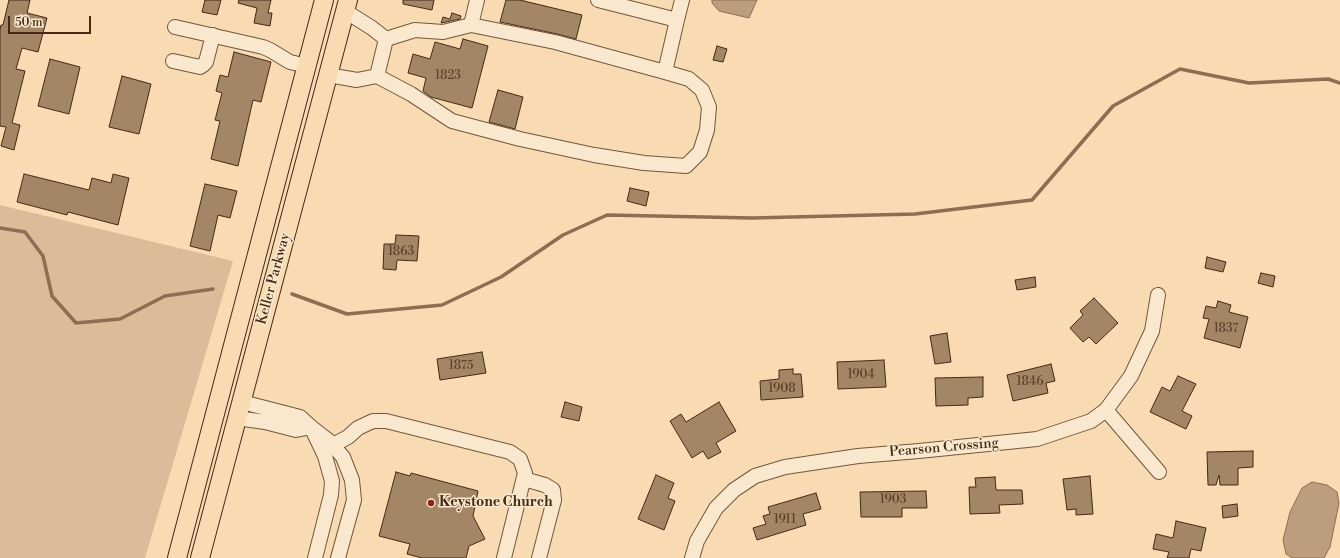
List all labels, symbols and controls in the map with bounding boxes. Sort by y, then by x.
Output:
scale bar [10,8,93,34]
text: 50 m [15,15,43,30]
house number: 1823 [435,69,461,83]
street label: Keller Parkway [254,231,294,327]
house number: 1863 [388,245,414,259]
house number: 1837 [1214,322,1238,336]
house number: 1875 [449,359,473,373]
house number: 1904 [847,368,875,382]
house number: 1846 [1017,375,1043,389]
house number: 1908 [768,382,796,396]
street label: Pearson Crossing [888,435,1000,461]
house number: 1903 [880,493,906,507]
place label: Keystone Church [439,495,553,511]
marker: Keystone Church [426,498,436,508]
house number: 1911 [774,513,796,527]

